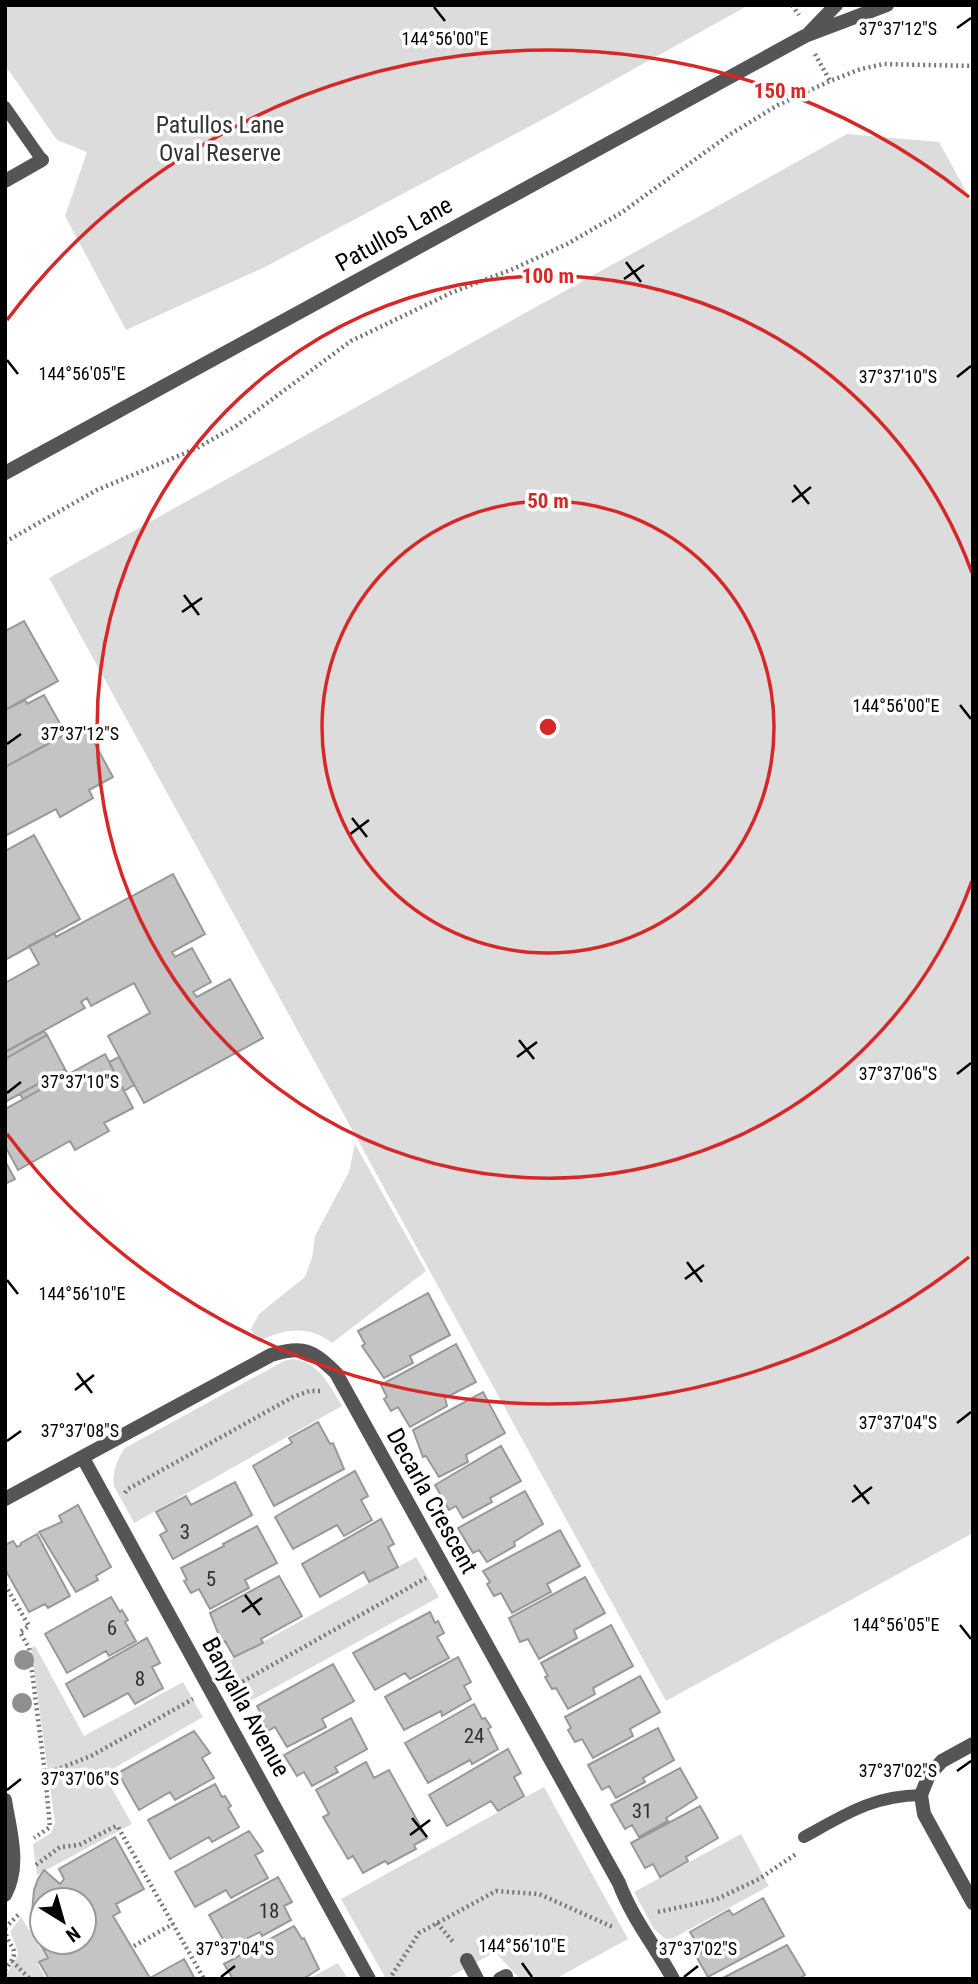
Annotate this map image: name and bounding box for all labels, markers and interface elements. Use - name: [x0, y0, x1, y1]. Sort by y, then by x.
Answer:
- text: 37°37'12"S: [859, 18, 937, 39]
- text: 144°56'00"E: [402, 28, 488, 49]
- text: 150 m: [754, 79, 806, 103]
- park label: Patullos Lane Oval Reserve: [156, 111, 284, 167]
- street label: Patullos Lane: [331, 191, 457, 277]
- text: 100 m: [522, 264, 574, 288]
- text: 144°56'05"E: [39, 363, 125, 384]
- text: 37°37'10"S: [859, 366, 937, 387]
- text: 50 m: [527, 489, 569, 513]
- text: 144°56'00"E: [853, 695, 939, 716]
- centre of rings: [536, 715, 560, 739]
- text: 37°37'12"S: [41, 723, 119, 744]
- text: 37°37'06"S: [859, 1063, 937, 1084]
- text: 37°37'10"S: [41, 1071, 119, 1092]
- text: 144°56'10"E: [39, 1283, 125, 1304]
- text: 37°37'04"S: [859, 1412, 937, 1433]
- text: 37°37'08"S: [41, 1420, 119, 1441]
- street label: Decarla Crescent: [381, 1424, 483, 1578]
- house number: 3: [180, 1520, 190, 1544]
- house number: 5: [206, 1567, 216, 1591]
- text: 144°56'05"E: [853, 1614, 939, 1635]
- house number: 6: [107, 1616, 117, 1640]
- street label: Banyalla Avenue: [196, 1633, 296, 1781]
- house number: 8: [135, 1667, 145, 1691]
- house number: 24: [464, 1724, 484, 1748]
- text: 37°37'02"S: [859, 1760, 937, 1781]
- text: 37°37'06"S: [41, 1768, 119, 1789]
- house number: 31: [632, 1799, 652, 1823]
- north arrow: [28, 1886, 98, 1956]
- house number: 18: [259, 1899, 279, 1923]
- text: N: [61, 1921, 84, 1947]
- text: 144°56'10"E: [479, 1935, 565, 1956]
- text: 37°37'04"S: [196, 1938, 274, 1959]
- text: 37°37'02"S: [659, 1938, 737, 1959]

